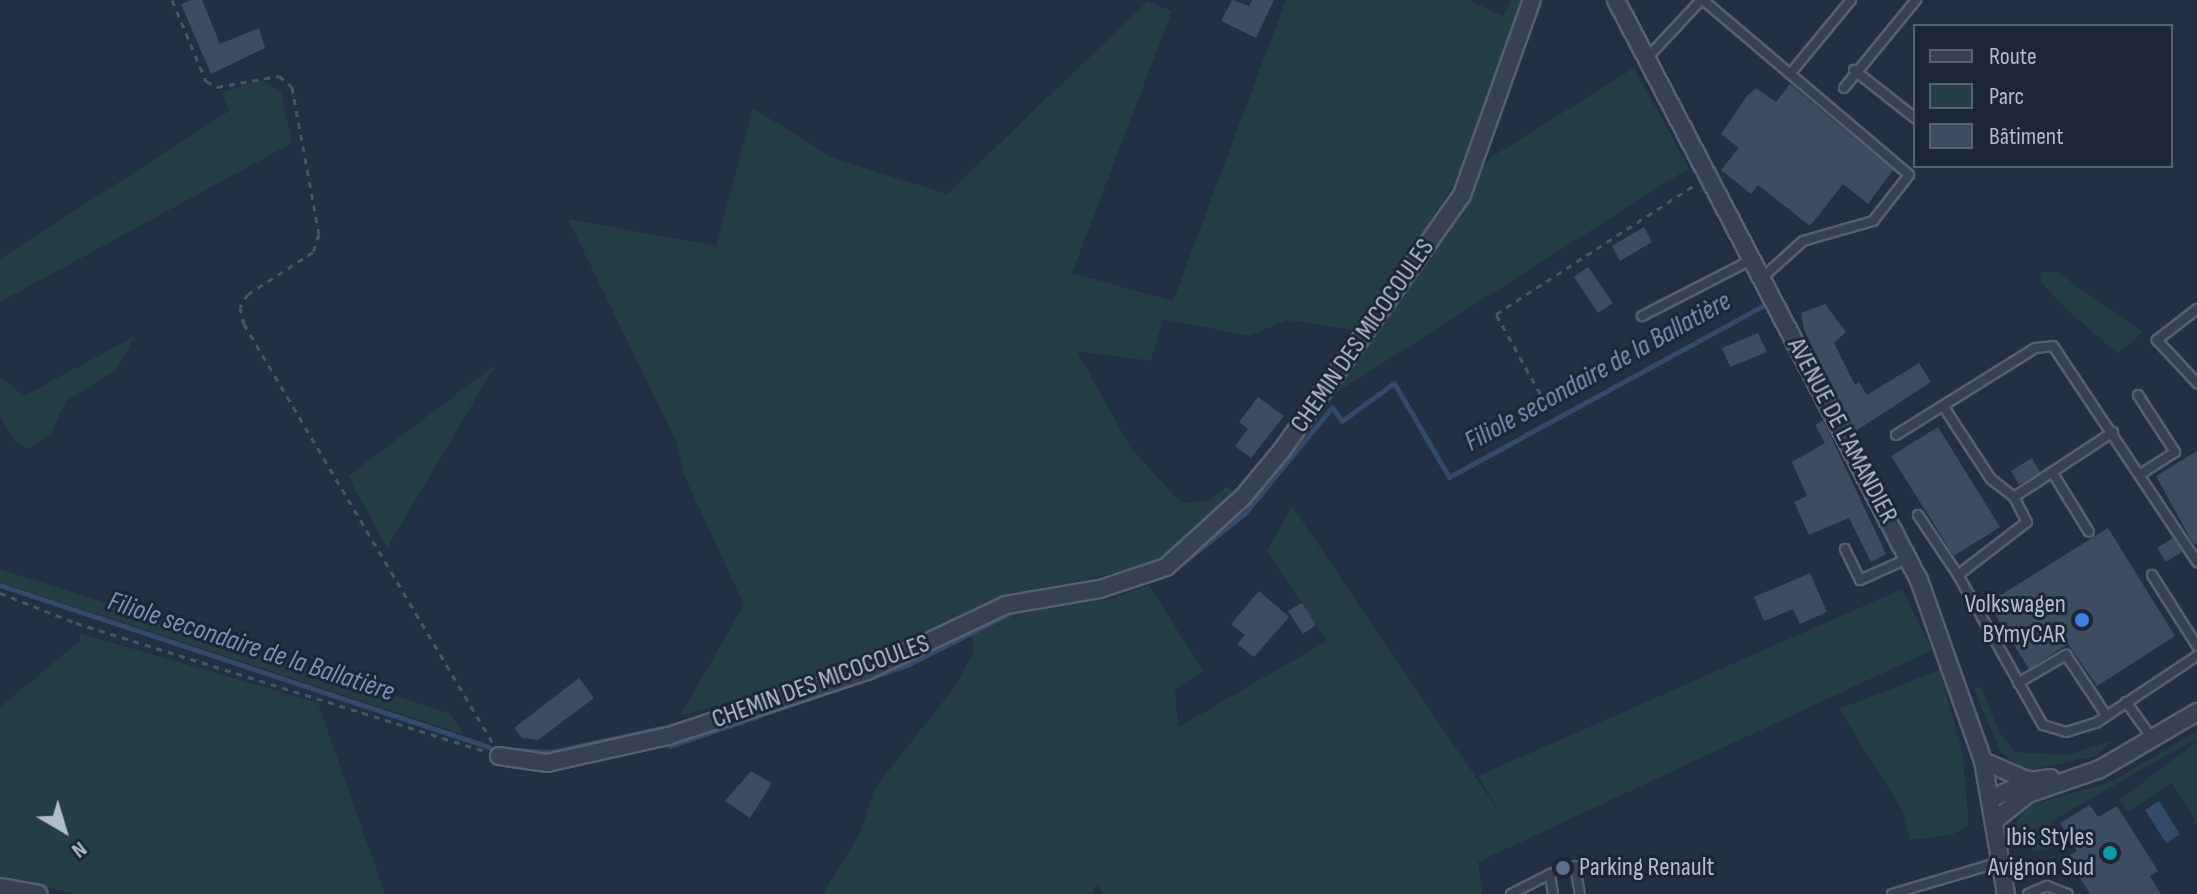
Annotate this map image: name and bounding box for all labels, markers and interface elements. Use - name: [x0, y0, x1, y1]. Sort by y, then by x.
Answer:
- legend: [1913, 24, 2173, 168]
- text: Route: [1989, 42, 2037, 71]
- text: Parc: [1989, 82, 2024, 111]
- text: Bâtiment: [1989, 122, 2064, 151]
- street label: CHEMIN DES MICOCOULES: [1285, 233, 1441, 439]
- water label: Filiole secondaire de la Ballatière: [1459, 285, 1737, 459]
- street label: AVENUE DE L'AMANDIER: [1780, 333, 1904, 529]
- water label: Filiole secondaire de la Ballatière: [103, 585, 399, 709]
- place label: Volkswagen BYmyCAR: [1964, 589, 2066, 650]
- marker: Volkswagen BYmyCAR: [2073, 611, 2091, 629]
- street label: CHEMIN DES MICOCOULES: [708, 628, 934, 736]
- north arrow: [24, 790, 104, 870]
- place label: Ibis Styles Avignon Sud: [1988, 822, 2094, 884]
- text: N: [66, 835, 92, 864]
- marker: Ibis Styles Avignon Sud: [2101, 844, 2119, 862]
- place label: Parking Renault: [1579, 852, 1714, 884]
- marker: Parking Renault: [1554, 859, 1572, 877]

